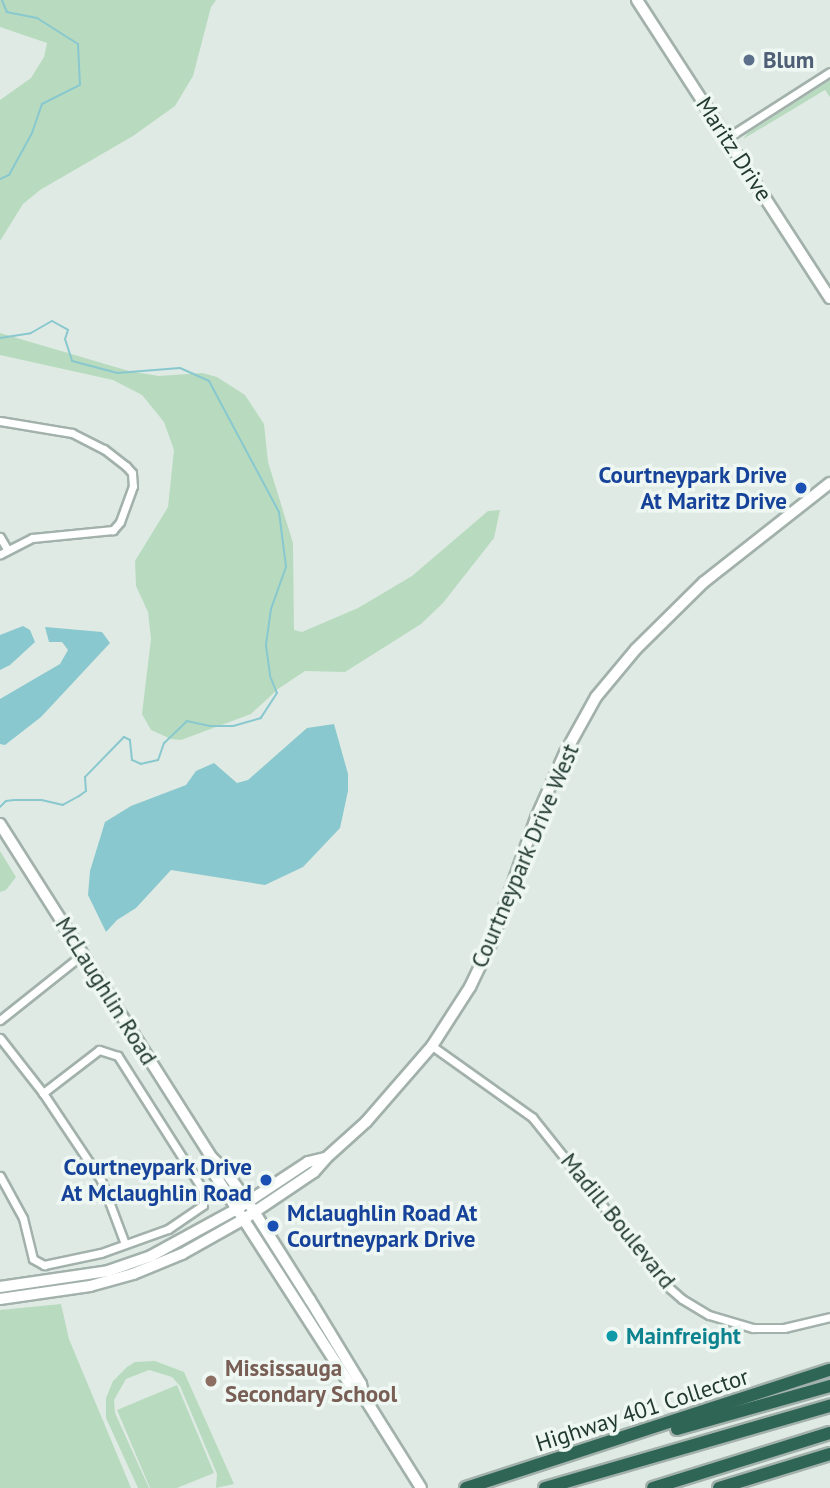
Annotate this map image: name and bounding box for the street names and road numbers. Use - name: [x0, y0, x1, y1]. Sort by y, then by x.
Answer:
- street label: Maritz Drive: [690, 91, 778, 207]
- street label: Courtneypark Drive West: [465, 739, 585, 973]
- street label: McLaughlin Road: [50, 912, 162, 1070]
- street label: Madill Boulevard: [555, 1148, 681, 1294]
- street label: Highway 401 Collector: [532, 1362, 752, 1458]

